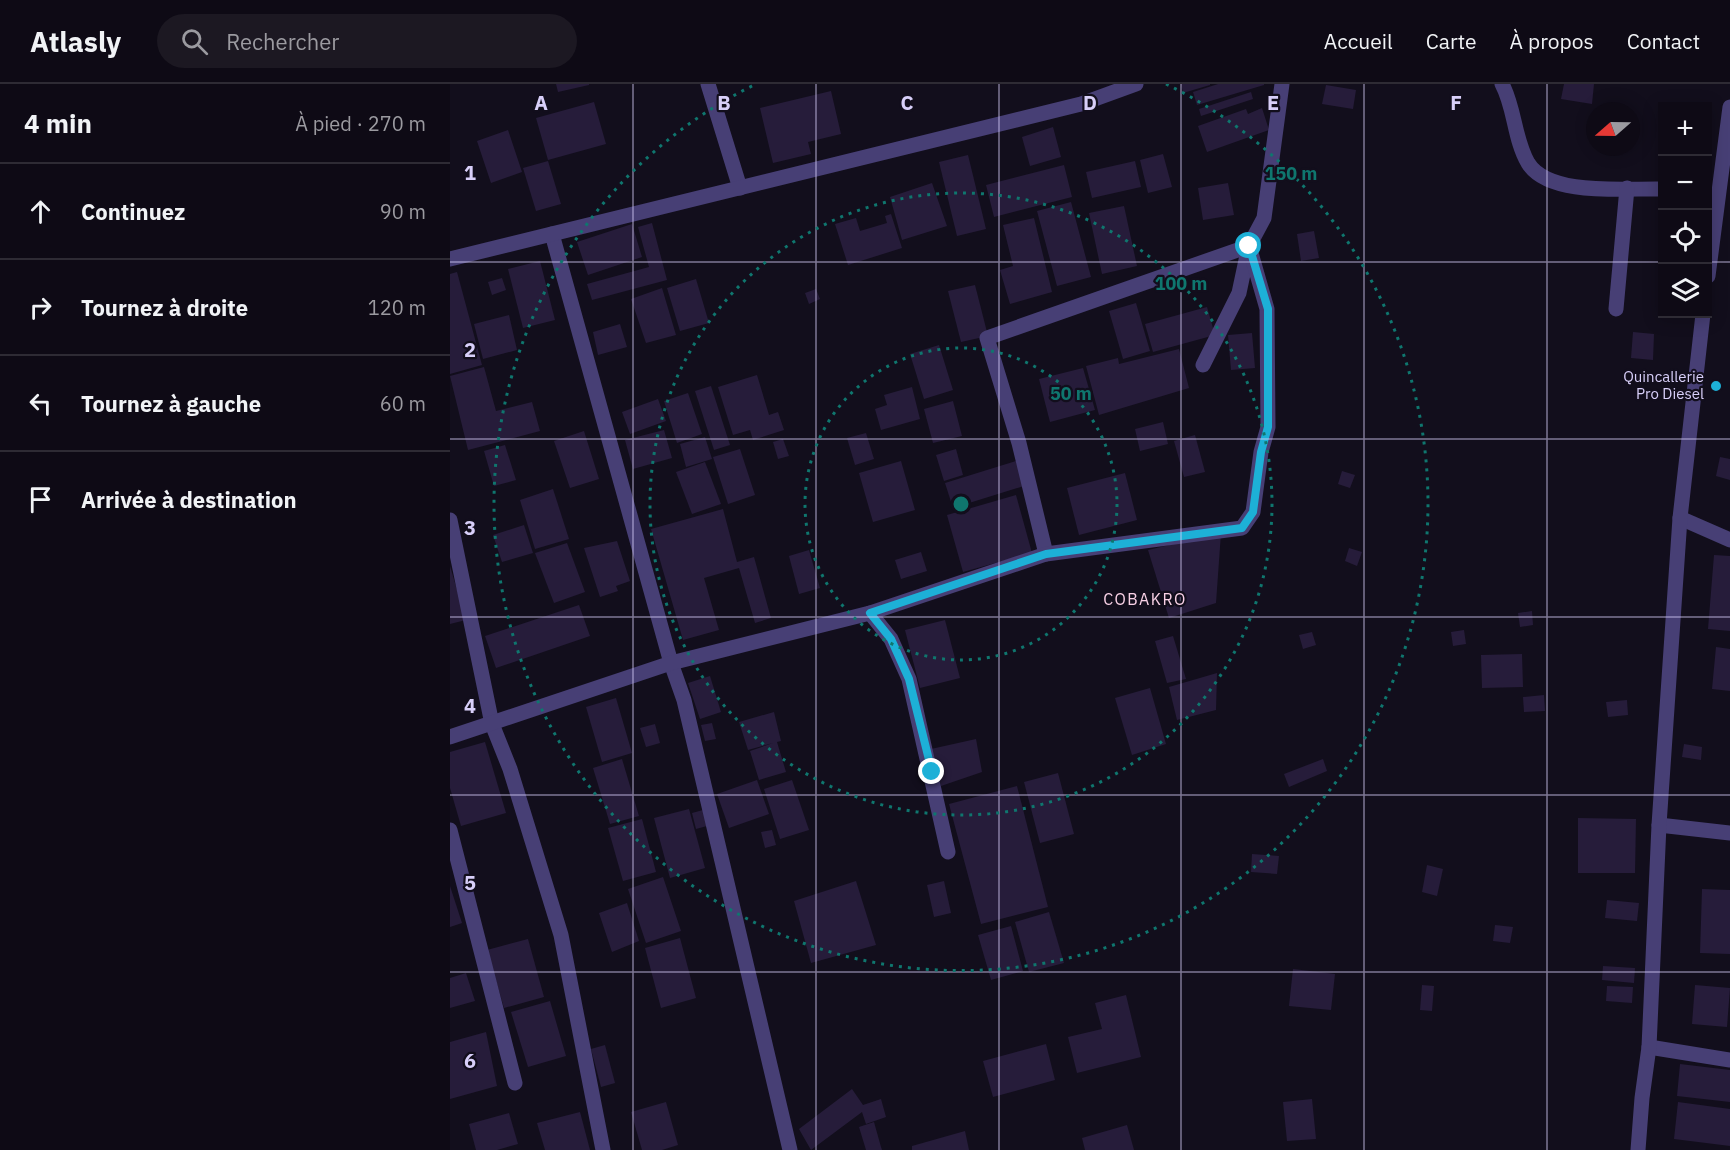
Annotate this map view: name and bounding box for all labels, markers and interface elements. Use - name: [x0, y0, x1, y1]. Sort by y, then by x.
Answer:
- search box: [157, 14, 577, 68]
- text: Atlasly: [30, 23, 121, 60]
- icon: search: [178, 25, 211, 58]
- text: Rechercher: [226, 27, 339, 56]
- text: Accueil: [1324, 27, 1393, 55]
- text: Carte: [1426, 27, 1477, 55]
- text: À propos: [1510, 27, 1594, 55]
- text: Contact: [1627, 27, 1700, 55]
- text: A: [534, 89, 548, 116]
- text: B: [717, 89, 731, 116]
- text: C: [900, 89, 914, 116]
- text: D: [1083, 89, 1097, 116]
- text: E: [1267, 89, 1279, 116]
- text: F: [1450, 89, 1462, 116]
- north arrow: [1586, 102, 1640, 156]
- map controls: [1658, 102, 1712, 318]
- button: +: [1658, 102, 1712, 156]
- text: 4 min: [24, 106, 92, 140]
- text: À pied · 270 m: [295, 110, 426, 137]
- button: −: [1658, 156, 1712, 210]
- text: 1: [464, 159, 476, 186]
- text: 150 m: [1265, 162, 1317, 185]
- icon: ahead: [24, 195, 57, 228]
- text: Continuez: [81, 197, 185, 226]
- text: 90 m: [380, 198, 426, 225]
- button: locate: [1658, 210, 1712, 264]
- route start: [1235, 232, 1261, 258]
- button: layers: [1658, 264, 1712, 318]
- text: 100 m: [1155, 272, 1207, 295]
- icon: right: [24, 291, 57, 324]
- text: Tournez à droite: [81, 293, 248, 322]
- text: 120 m: [368, 294, 426, 321]
- text: 2: [464, 336, 476, 363]
- place label: Quincallerie Pro Diesel: [1623, 367, 1704, 403]
- marker: Quincallerie Pro Diesel: [1709, 379, 1723, 393]
- text: 50 m: [1050, 382, 1092, 405]
- icon: left: [24, 387, 57, 420]
- text: Tournez à gauche: [81, 389, 261, 418]
- text: 60 m: [380, 390, 426, 417]
- icon: arrive: [24, 483, 57, 516]
- text: Arrivée à destination: [81, 485, 297, 514]
- centre of rings: [951, 494, 971, 514]
- text: 3: [464, 514, 476, 541]
- district label: COBAKRO: [1103, 589, 1187, 609]
- text: 4: [464, 692, 476, 719]
- route end: [918, 758, 944, 784]
- text: 5: [464, 869, 476, 896]
- text: 6: [464, 1047, 476, 1074]

